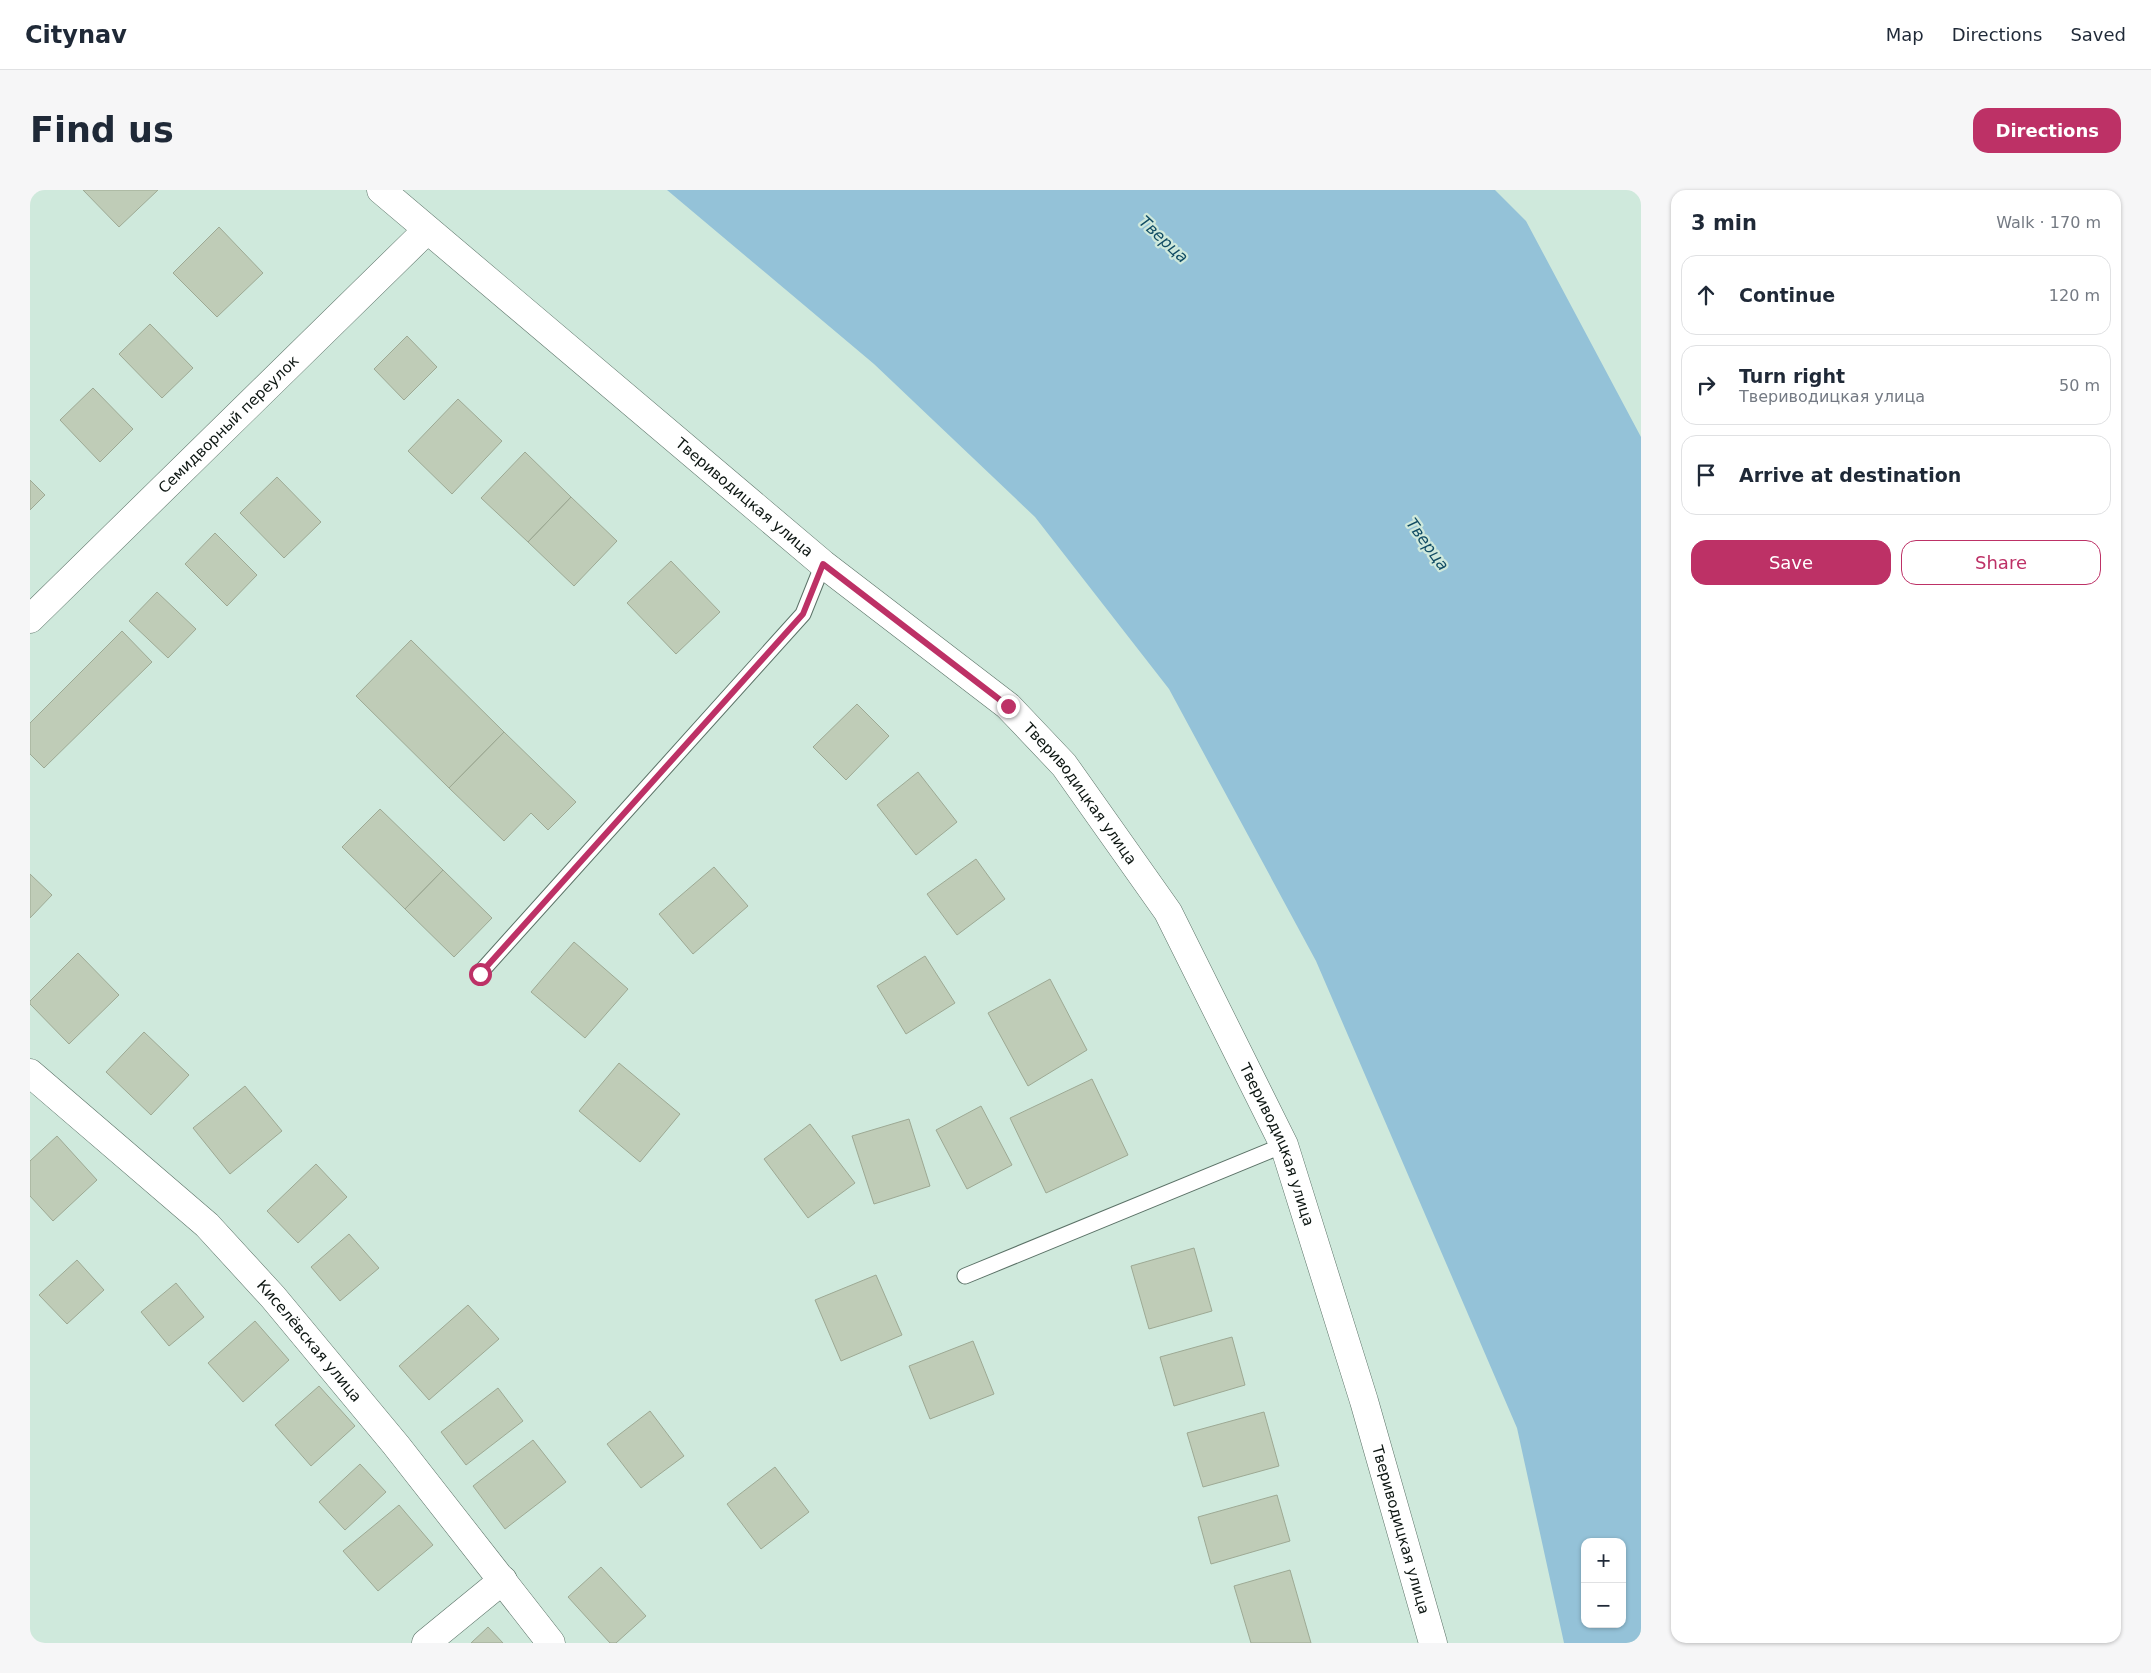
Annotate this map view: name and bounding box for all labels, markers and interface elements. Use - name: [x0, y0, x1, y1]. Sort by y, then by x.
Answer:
- text: Citynav: [25, 21, 127, 49]
- text: Map: [1886, 24, 1924, 45]
- text: Directions: [1952, 24, 2042, 45]
- text: Saved: [2070, 24, 2126, 45]
- button: Directions: [1973, 108, 2121, 153]
- text: Find us: [30, 110, 174, 150]
- text: 3 min: [1691, 211, 1757, 235]
- water label: Тверца: [1135, 212, 1192, 267]
- text: Walk · 170 m: [1996, 213, 2101, 232]
- icon: ahead: [1692, 281, 1720, 309]
- text: Continue: [1739, 284, 1835, 306]
- text: 120 m: [2049, 286, 2100, 305]
- street label: Семидворный переулок: [155, 352, 303, 497]
- text: Turn right: [1739, 365, 1845, 387]
- icon: right: [1692, 371, 1720, 399]
- text: 50 m: [2059, 376, 2100, 395]
- text: Твериводицкая улица: [1739, 387, 1925, 406]
- street label: Твериводицкая улица: [671, 434, 817, 561]
- icon: arrive: [1692, 461, 1720, 489]
- text: Arrive at destination: [1739, 464, 1961, 486]
- water label: Тверца: [1402, 514, 1453, 574]
- button: Save: [1691, 540, 1891, 585]
- button: Share: [1901, 540, 2101, 585]
- route end: [997, 695, 1020, 718]
- street label: Твериводицкая улица: [1019, 718, 1141, 868]
- route start: [469, 963, 492, 986]
- street label: Твериводицкая улица: [1235, 1059, 1318, 1228]
- street label: Киселёвская улица: [253, 1276, 365, 1406]
- street label: Твериводицкая улица: [1368, 1442, 1433, 1616]
- map controls: [1581, 1538, 1626, 1628]
- button: +: [1581, 1538, 1626, 1583]
- button: −: [1581, 1583, 1626, 1628]

